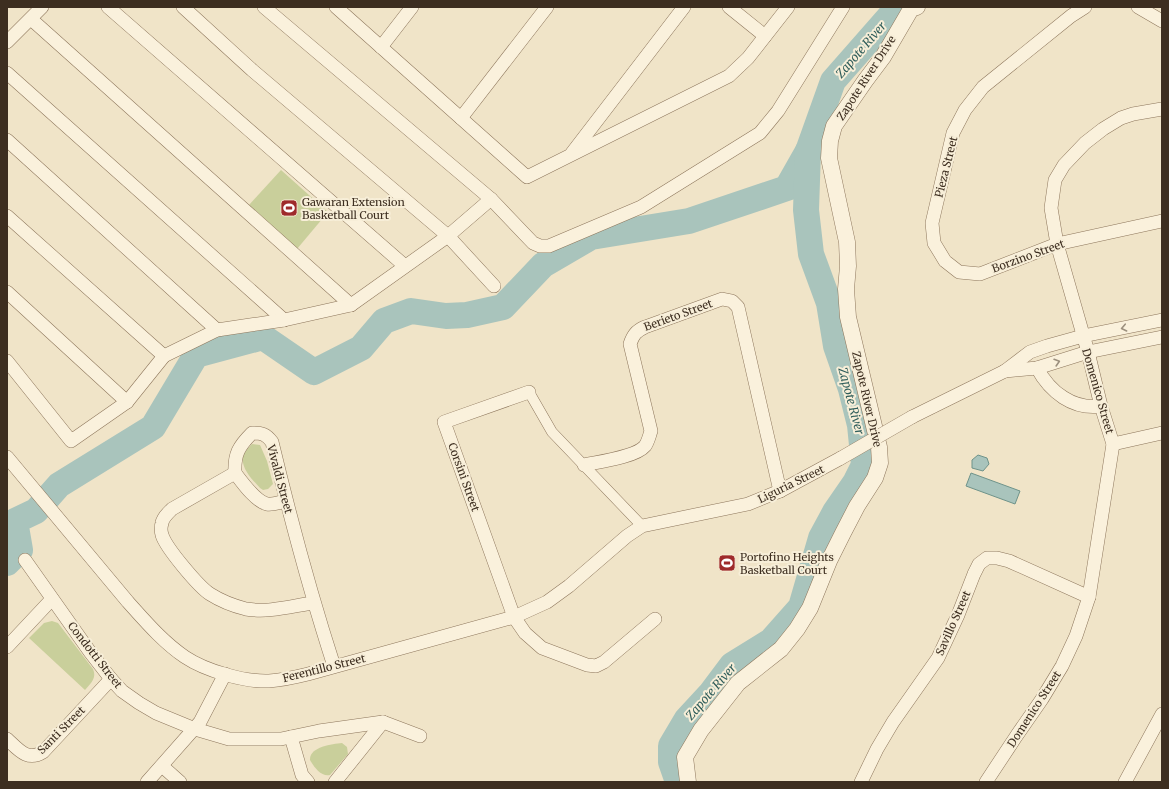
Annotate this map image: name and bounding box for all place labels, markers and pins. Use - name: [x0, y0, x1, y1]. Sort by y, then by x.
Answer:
- place label: Gawaran Extension Basketball Court: [302, 195, 406, 222]
- sports icon: Gawaran Extension Basketball Court: [279, 198, 299, 218]
- place label: Portofino Heights Basketball Court: [740, 550, 834, 577]
- sports icon: Portofino Heights Basketball Court: [717, 553, 737, 573]

